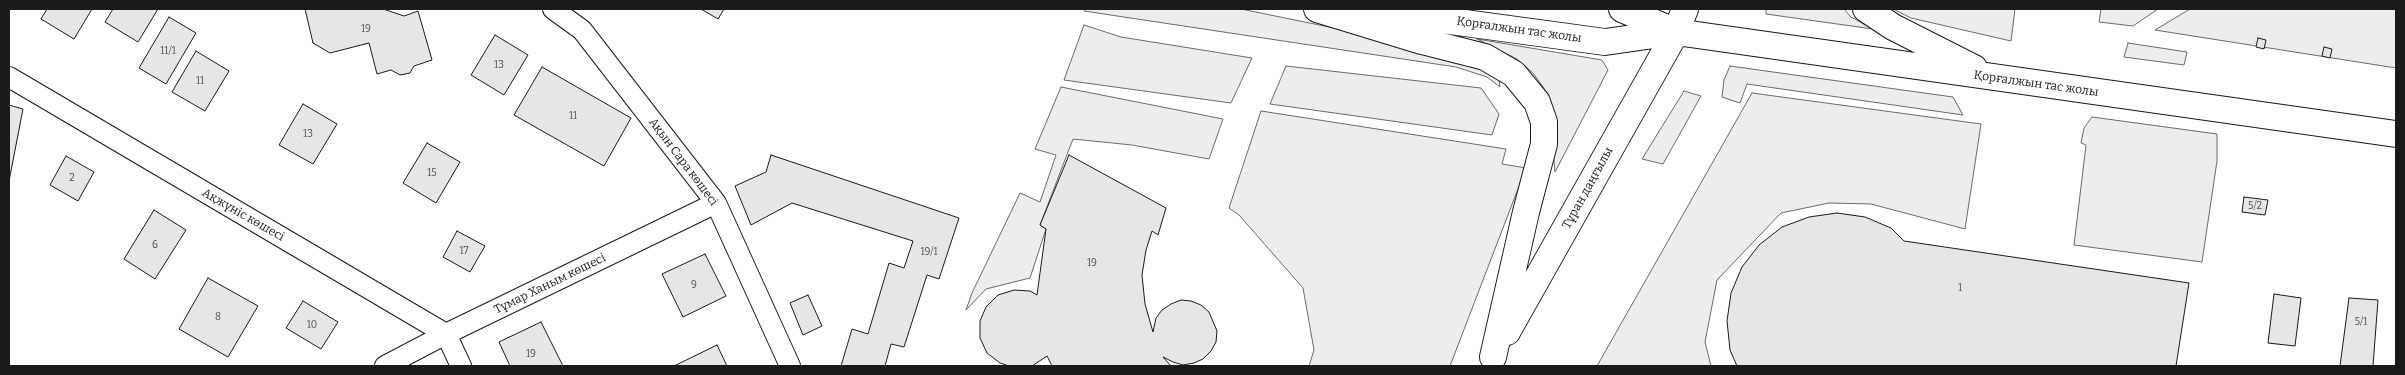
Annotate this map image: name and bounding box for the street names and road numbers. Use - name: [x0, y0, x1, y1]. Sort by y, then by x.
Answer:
- street label: Қорғалжын тас жолы: [1456, 14, 1582, 46]
- street label: Қорғалжын тас жолы: [1973, 68, 2099, 100]
- street label: Ақын Сара көшесі: [645, 115, 721, 209]
- street label: Тұран даңғылы: [1560, 145, 1616, 231]
- street label: Ақжүніс көшесі: [199, 186, 287, 244]
- street label: Тұмар Ханым көшесі: [492, 251, 608, 317]

